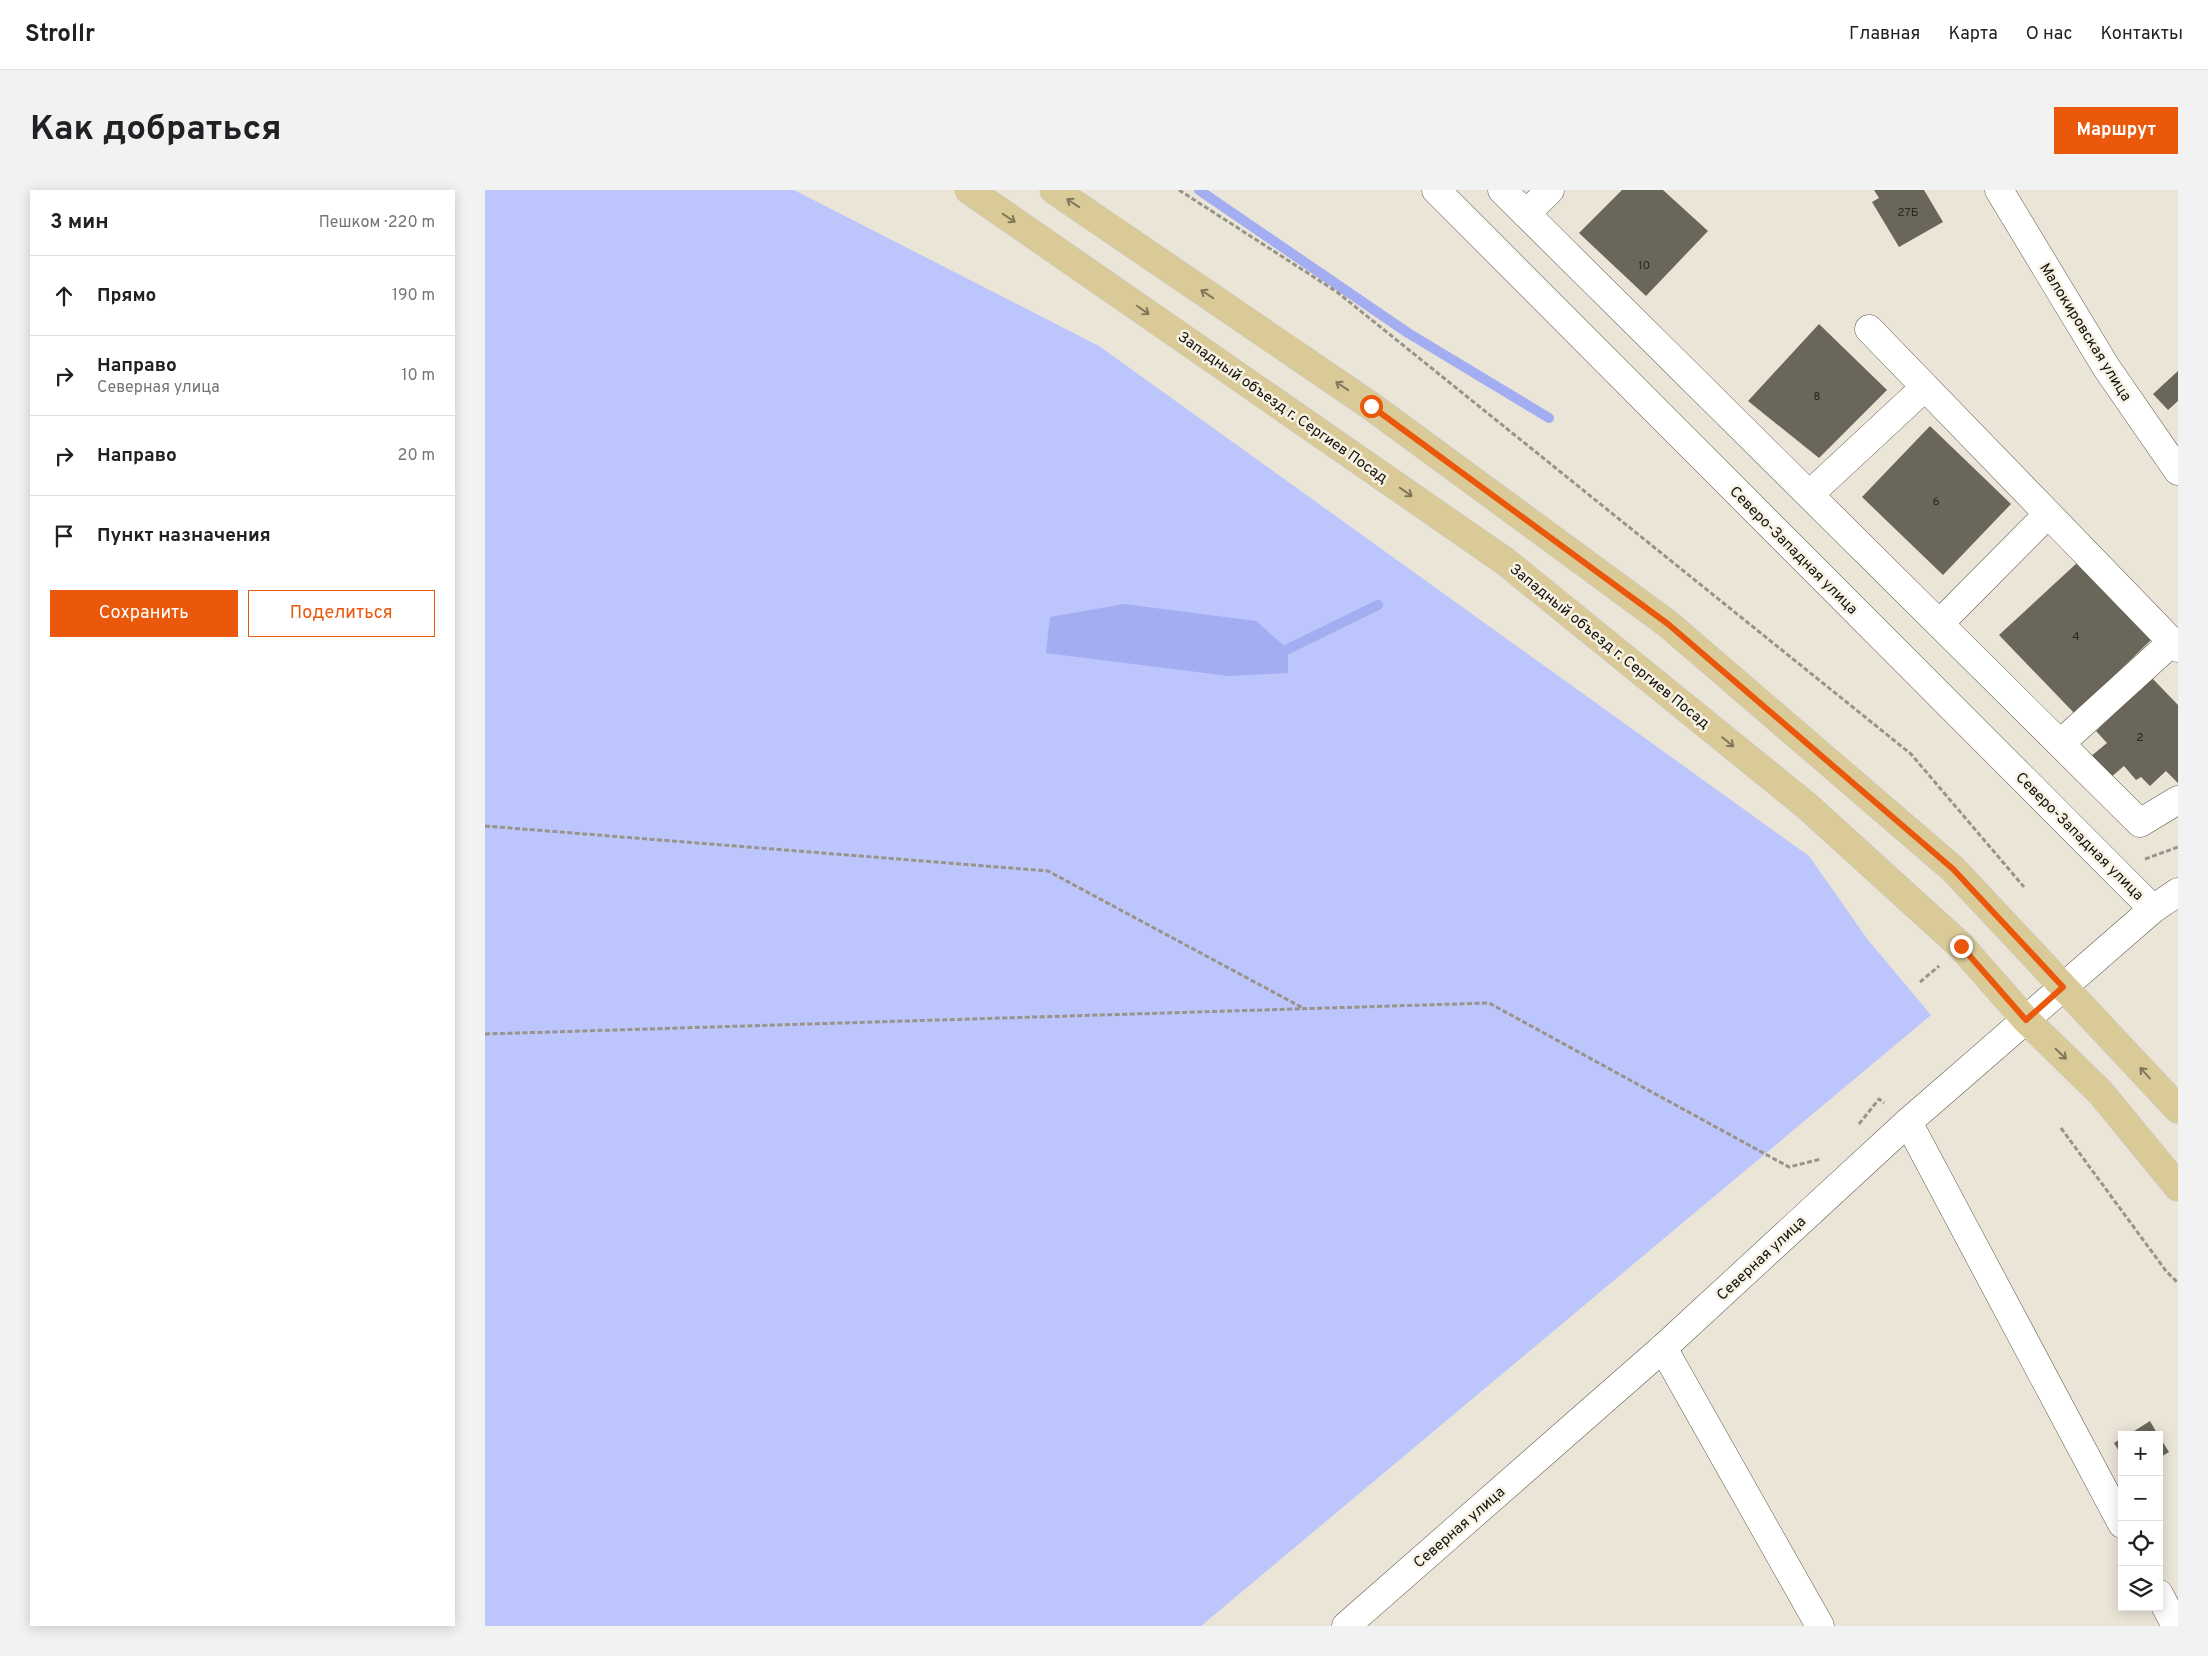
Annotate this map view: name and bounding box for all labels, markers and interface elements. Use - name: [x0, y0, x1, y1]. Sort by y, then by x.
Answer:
- text: Strollr: [25, 20, 95, 50]
- text: Главная: [1849, 23, 1920, 46]
- text: Карта: [1948, 23, 1998, 46]
- text: О нас: [2026, 23, 2072, 46]
- text: Контакты: [2100, 23, 2183, 46]
- button: Маршрут: [2054, 107, 2178, 154]
- text: Как добраться: [30, 108, 282, 152]
- one-way arrow: [1066, 198, 1080, 208]
- house number: 27Б: [1897, 205, 1919, 221]
- text: 3 мин: [50, 209, 109, 236]
- text: Пешком · 220 m: [319, 213, 435, 233]
- one-way arrow: [1002, 213, 1016, 223]
- house number: 10: [1638, 258, 1650, 274]
- street label: Малокировская улица: [2034, 260, 2135, 405]
- icon: ahead: [50, 282, 78, 310]
- text: Прямо: [97, 284, 156, 308]
- text: 190 m: [392, 286, 435, 306]
- one-way arrow: [1201, 289, 1215, 299]
- one-way arrow: [1136, 305, 1150, 315]
- street label: Западный объезд г. Сергиев Посад: [1174, 328, 1391, 488]
- text: Направо: [97, 354, 177, 378]
- icon: right: [50, 362, 78, 390]
- text: 10 m: [401, 366, 435, 386]
- text: Северная улица: [97, 378, 220, 398]
- one-way arrow: [1335, 381, 1349, 391]
- house number: 8: [1813, 389, 1821, 405]
- route start: [1360, 395, 1383, 418]
- icon: right: [50, 442, 78, 470]
- text: Направо: [97, 444, 177, 468]
- text: 20 m: [398, 446, 435, 466]
- street label: Северо-Западная улица: [1725, 483, 1861, 619]
- one-way arrow: [1399, 487, 1413, 497]
- house number: 6: [1932, 494, 1940, 510]
- icon: arrive: [50, 522, 78, 550]
- text: Пункт назначения: [97, 524, 271, 548]
- street label: Западный объезд г. Сергиев Посад: [1505, 561, 1713, 734]
- button: Сохранить: [50, 590, 238, 637]
- button: Поделиться: [248, 590, 435, 637]
- house number: 4: [2072, 629, 2080, 645]
- house number: 2: [2136, 730, 2144, 746]
- one-way arrow: [1721, 736, 1734, 747]
- street label: Северо-Западная улица: [2011, 769, 2147, 905]
- route end: [1950, 935, 1973, 958]
- one-way arrow: [2054, 1048, 2067, 1060]
- one-way arrow: [2139, 1067, 2151, 1080]
- street label: Северная улица: [1713, 1213, 1811, 1305]
- map controls: [2118, 1431, 2163, 1611]
- button: +: [2118, 1431, 2163, 1476]
- button: −: [2118, 1476, 2163, 1521]
- street label: Северная улица: [1410, 1483, 1510, 1573]
- button: locate: [2118, 1521, 2163, 1566]
- button: layers: [2118, 1566, 2163, 1611]

